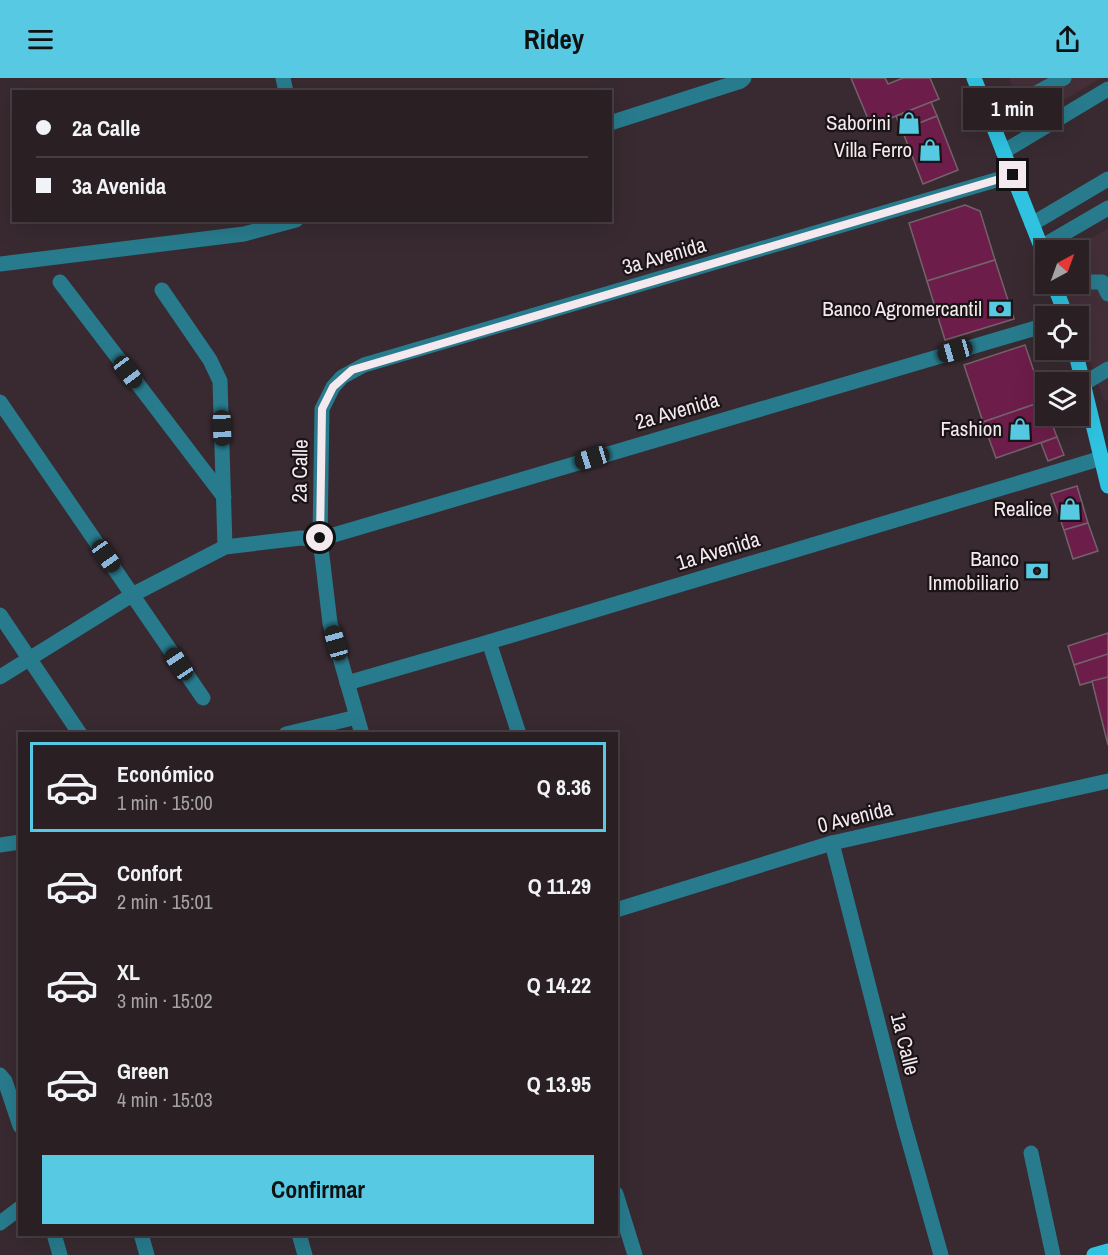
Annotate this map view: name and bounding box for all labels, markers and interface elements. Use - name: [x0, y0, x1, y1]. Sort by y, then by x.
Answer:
- text: Ridey: [524, 21, 584, 57]
- icon: menu: [24, 23, 57, 56]
- icon: share: [1051, 23, 1084, 56]
- callout: 1 min: [964, 88, 1062, 130]
- text: 1 min: [991, 95, 1034, 122]
- place label: Saborini: [826, 108, 891, 137]
- shop icon: Saborini: [896, 110, 922, 136]
- text: 2a Calle: [72, 113, 140, 143]
- place label: Villa Ferro: [834, 135, 912, 164]
- shop icon: Villa Ferro: [917, 137, 943, 163]
- route end: [999, 161, 1026, 188]
- text: 3a Avenida: [72, 171, 166, 201]
- street label: 3a Avenida: [619, 230, 710, 281]
- north arrow: [1035, 240, 1089, 294]
- map controls: [1035, 240, 1089, 426]
- place label: Banco Agromercantil: [822, 294, 982, 323]
- bank icon: Banco Agromercantil: [987, 296, 1013, 322]
- button: locate: [1035, 306, 1089, 360]
- car: [935, 337, 975, 365]
- car: [110, 352, 146, 392]
- button: layers: [1035, 372, 1089, 426]
- street label: 2a Avenida: [632, 385, 723, 436]
- car: [212, 410, 232, 446]
- place label: Fashion: [941, 414, 1002, 443]
- shop icon: Fashion: [1007, 416, 1033, 442]
- street label: 2a Calle: [284, 439, 315, 503]
- car: [572, 444, 612, 472]
- place label: Realice: [994, 494, 1052, 523]
- shop icon: Realice: [1057, 496, 1083, 522]
- route start: [306, 524, 333, 551]
- street label: 1a Avenida: [673, 524, 764, 577]
- car: [88, 536, 124, 576]
- place label: Banco Inmobiliario: [928, 544, 1019, 597]
- bank icon: Banco Inmobiliario: [1024, 558, 1050, 584]
- car: [322, 623, 350, 663]
- car: [161, 644, 197, 684]
- text: Económico: [117, 759, 214, 789]
- icon: car: [45, 760, 99, 814]
- text: Q 8.36: [537, 772, 591, 802]
- text: 1 min · 15:00: [117, 789, 213, 816]
- street label: 0 Avenida: [814, 793, 896, 840]
- text: Confort: [117, 858, 182, 888]
- icon: car: [45, 859, 99, 913]
- text: Q 11.29: [528, 871, 591, 901]
- text: 2 min · 15:01: [117, 888, 213, 915]
- text: XL: [117, 957, 140, 987]
- icon: car: [45, 958, 99, 1012]
- text: Q 14.22: [527, 970, 591, 1000]
- text: 3 min · 15:02: [117, 987, 213, 1014]
- street label: 1a Calle: [884, 1010, 927, 1078]
- text: Green: [117, 1056, 169, 1086]
- icon: car: [45, 1057, 99, 1111]
- text: Q 13.95: [527, 1069, 591, 1099]
- text: 4 min · 15:03: [117, 1086, 213, 1113]
- button: Confirmar: [42, 1155, 594, 1224]

